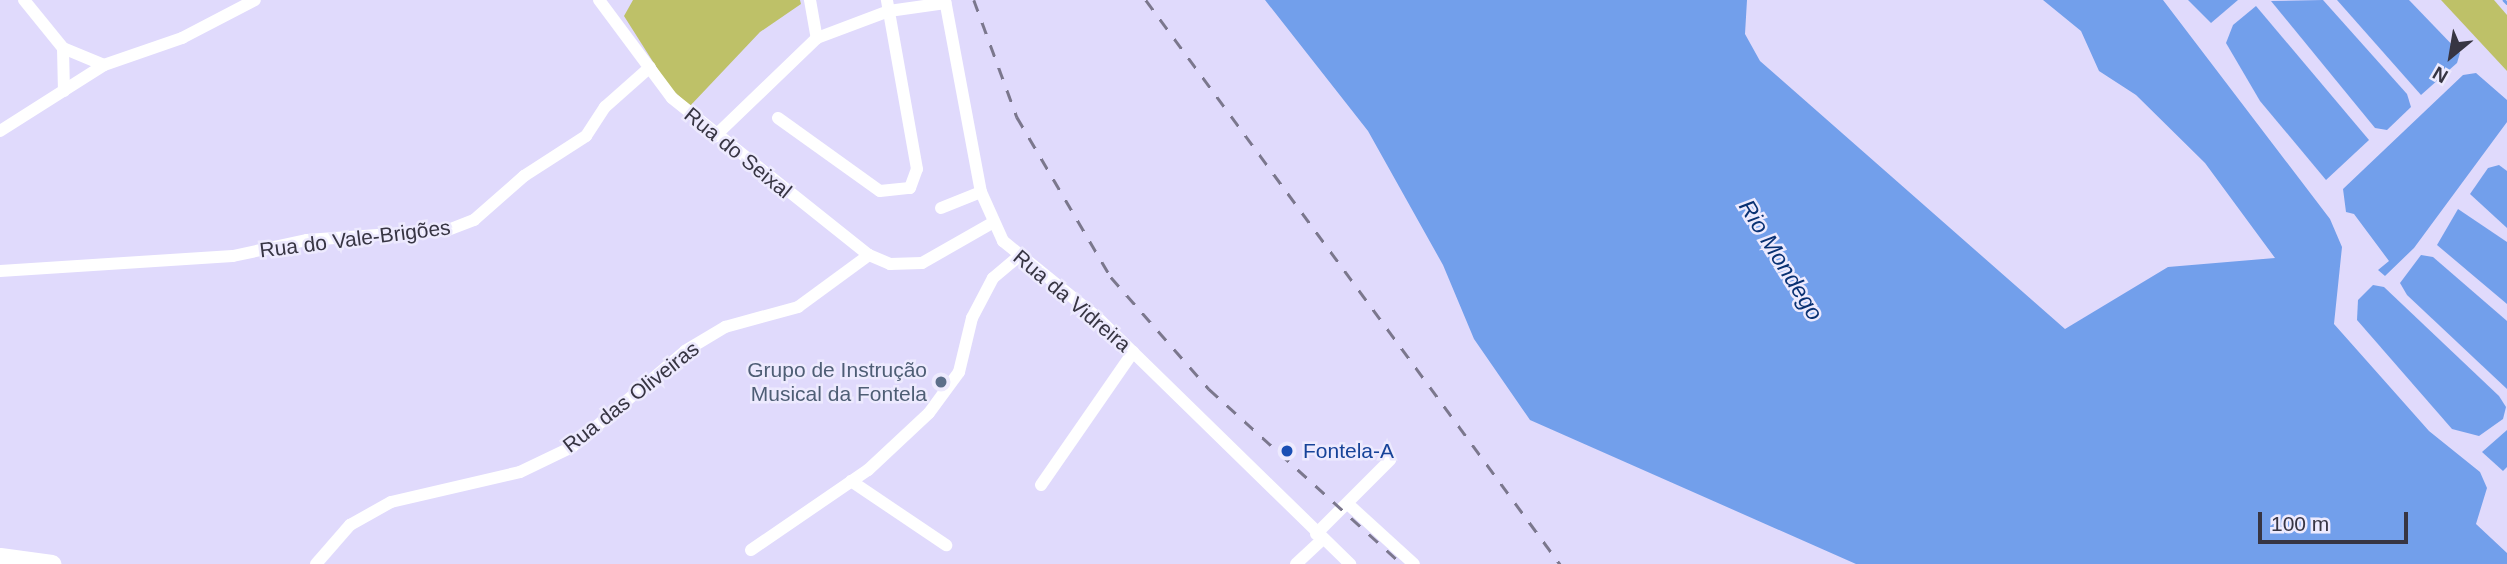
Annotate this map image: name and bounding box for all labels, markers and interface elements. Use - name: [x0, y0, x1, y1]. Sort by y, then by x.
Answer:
- north arrow: [2416, 21, 2486, 91]
- text: N: [2429, 62, 2451, 87]
- street label: Rua do Seixal: [679, 102, 797, 204]
- water label: Rio Mondego: [1733, 195, 1829, 325]
- street label: Rua do Vale-Brigões: [258, 215, 452, 263]
- street label: Rua da Vidreira: [1008, 245, 1136, 357]
- street label: Rua das Oliveiras: [558, 336, 704, 458]
- place label: Grupo de Instrução Musical da Fontela: [747, 357, 927, 407]
- marker: Grupo de Instrução Musical da Fontela: [933, 374, 949, 390]
- place label: Fontela-A: [1303, 438, 1394, 464]
- marker: Fontela-A: [1277, 441, 1297, 461]
- scale bar: [2262, 498, 2412, 542]
- text: 100 m: [2271, 512, 2329, 535]

